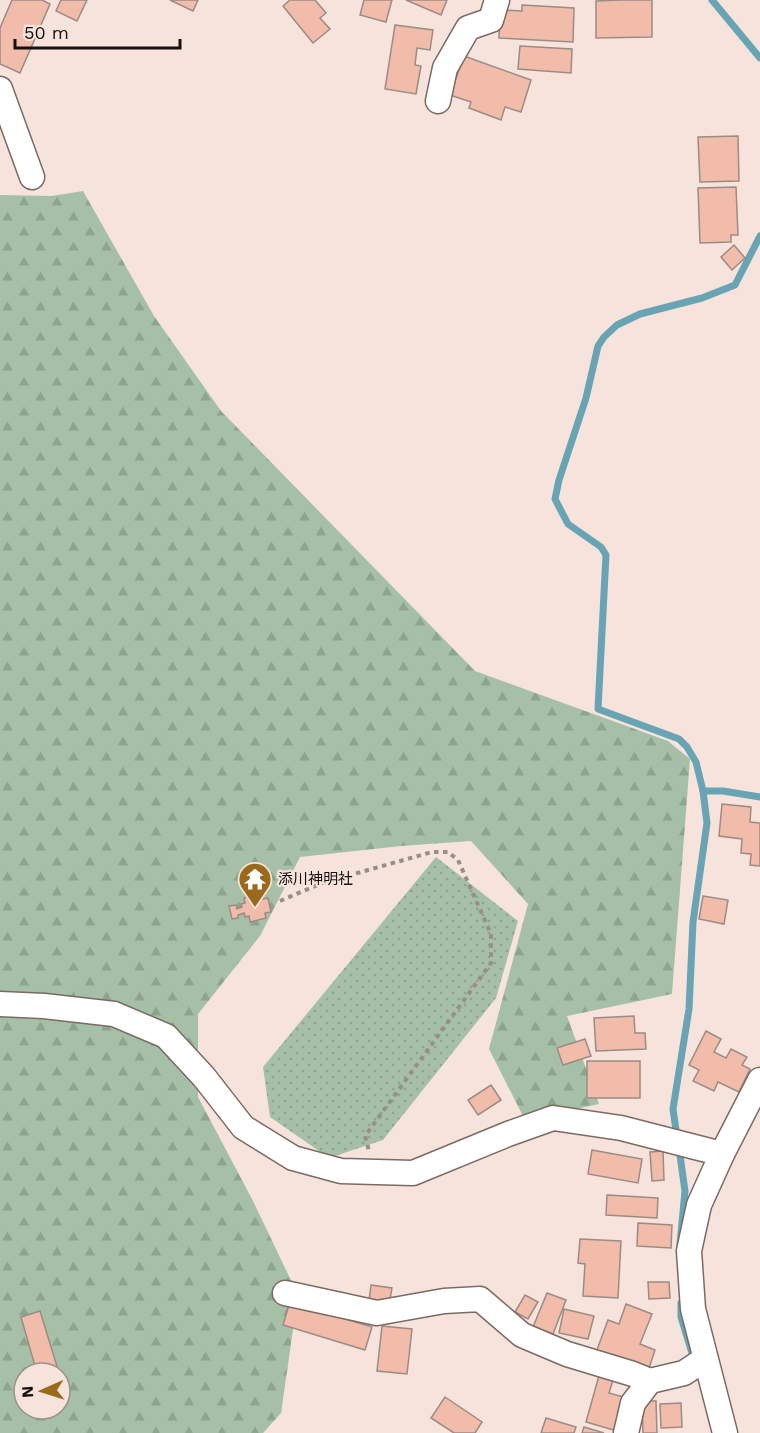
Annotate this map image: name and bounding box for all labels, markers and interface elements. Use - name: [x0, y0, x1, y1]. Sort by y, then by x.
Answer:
- scale bar: [15, 12, 180, 50]
- text: 50 m: [24, 22, 69, 43]
- temple icon: 添川神明社: [237, 861, 273, 908]
- place label: 添川神明社: [278, 870, 353, 888]
- north arrow: [12, 1361, 72, 1421]
- text: N: [18, 1385, 37, 1398]

